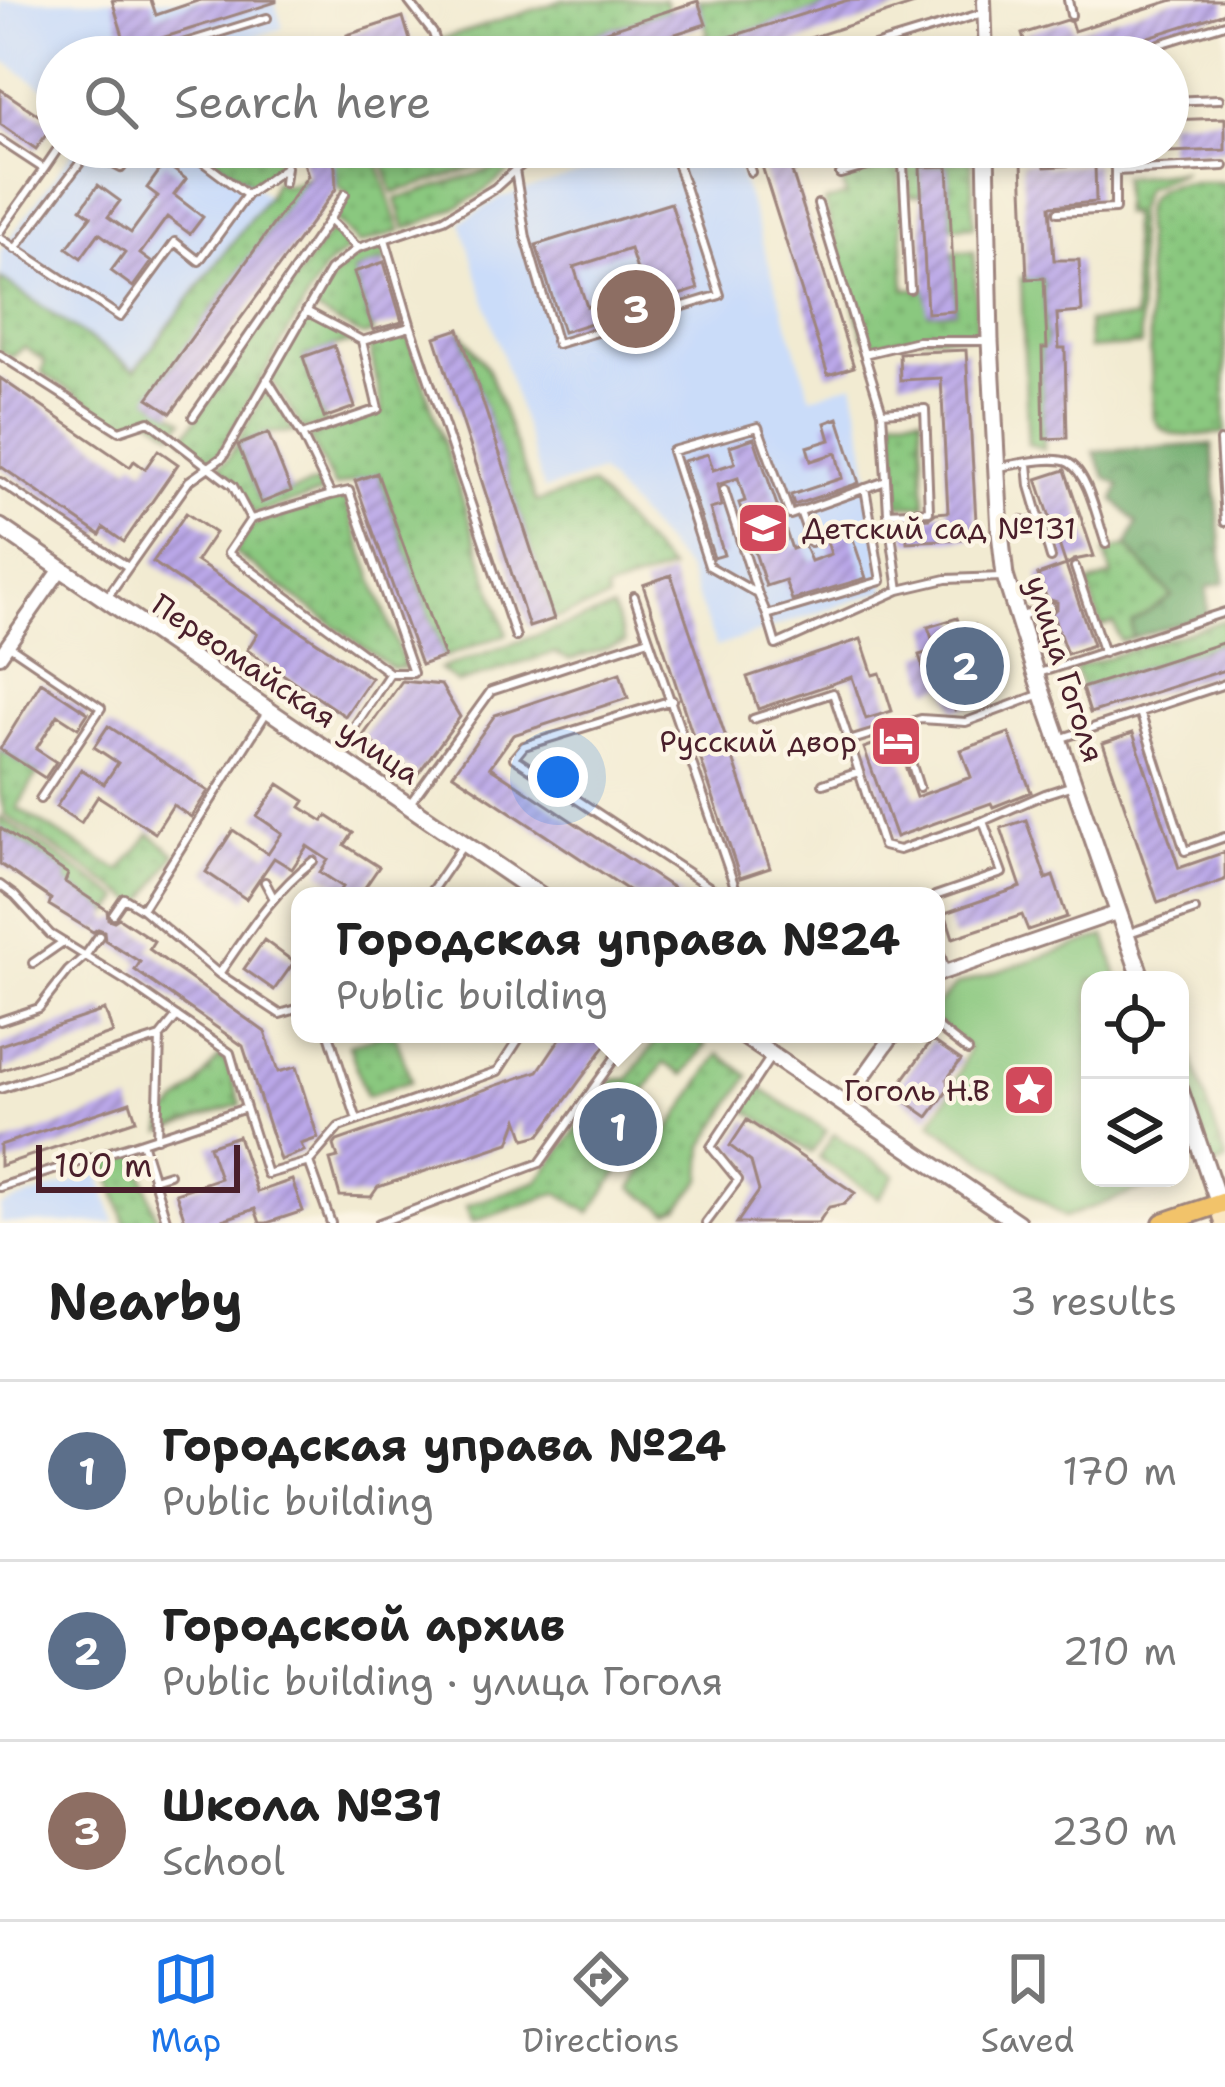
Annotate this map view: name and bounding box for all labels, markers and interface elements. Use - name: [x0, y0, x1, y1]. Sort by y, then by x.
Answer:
- search box: [36, 36, 1189, 168]
- icon: search: [78, 69, 144, 135]
- text: Search here: [174, 72, 431, 132]
- pin: 3: [597, 264, 675, 354]
- school or university icon: Детский сад №131: [735, 500, 791, 556]
- place label: Детский сад №131: [802, 508, 1076, 549]
- street label: улица Гоголя: [1016, 571, 1114, 767]
- street label: Первомайская улица: [144, 584, 428, 794]
- pin: 2: [926, 621, 1004, 711]
- hotel icon: Русский двор: [868, 713, 924, 769]
- place label: Русский двор: [659, 721, 857, 762]
- your location: [528, 747, 588, 807]
- popup: [291, 887, 945, 1043]
- text: Городская управа №24: [336, 909, 900, 969]
- text: Public building: [336, 969, 608, 1021]
- map controls: [1081, 971, 1189, 1187]
- button: locate: [1081, 971, 1189, 1079]
- place icon: Гоголь Н.В: [1001, 1062, 1057, 1118]
- place label: Гоголь Н.В: [844, 1070, 990, 1111]
- button: layers: [1081, 1079, 1189, 1187]
- pin: 1: [579, 1082, 657, 1172]
- scale bar: [36, 1139, 240, 1192]
- text: 100 m: [54, 1143, 153, 1188]
- text: Nearby: [48, 1267, 243, 1335]
- text: 3 results: [1010, 1275, 1177, 1327]
- text: Городская управа №24: [162, 1415, 726, 1475]
- text: 1: [78, 1445, 96, 1497]
- text: 170 m: [1062, 1445, 1177, 1497]
- text: Public building: [162, 1475, 434, 1527]
- text: Городской архив: [162, 1595, 565, 1655]
- text: 2: [73, 1625, 101, 1677]
- text: 210 m: [1062, 1625, 1177, 1677]
- text: Public building · улица Гоголя: [162, 1655, 723, 1707]
- text: Школа №31: [162, 1775, 442, 1835]
- text: 3: [73, 1805, 101, 1857]
- text: 230 m: [1051, 1805, 1177, 1857]
- text: School: [162, 1835, 285, 1887]
- tab: Map: [151, 1946, 221, 2063]
- tab: Directions: [522, 1946, 680, 2063]
- tab: Saved: [981, 1946, 1074, 2063]

